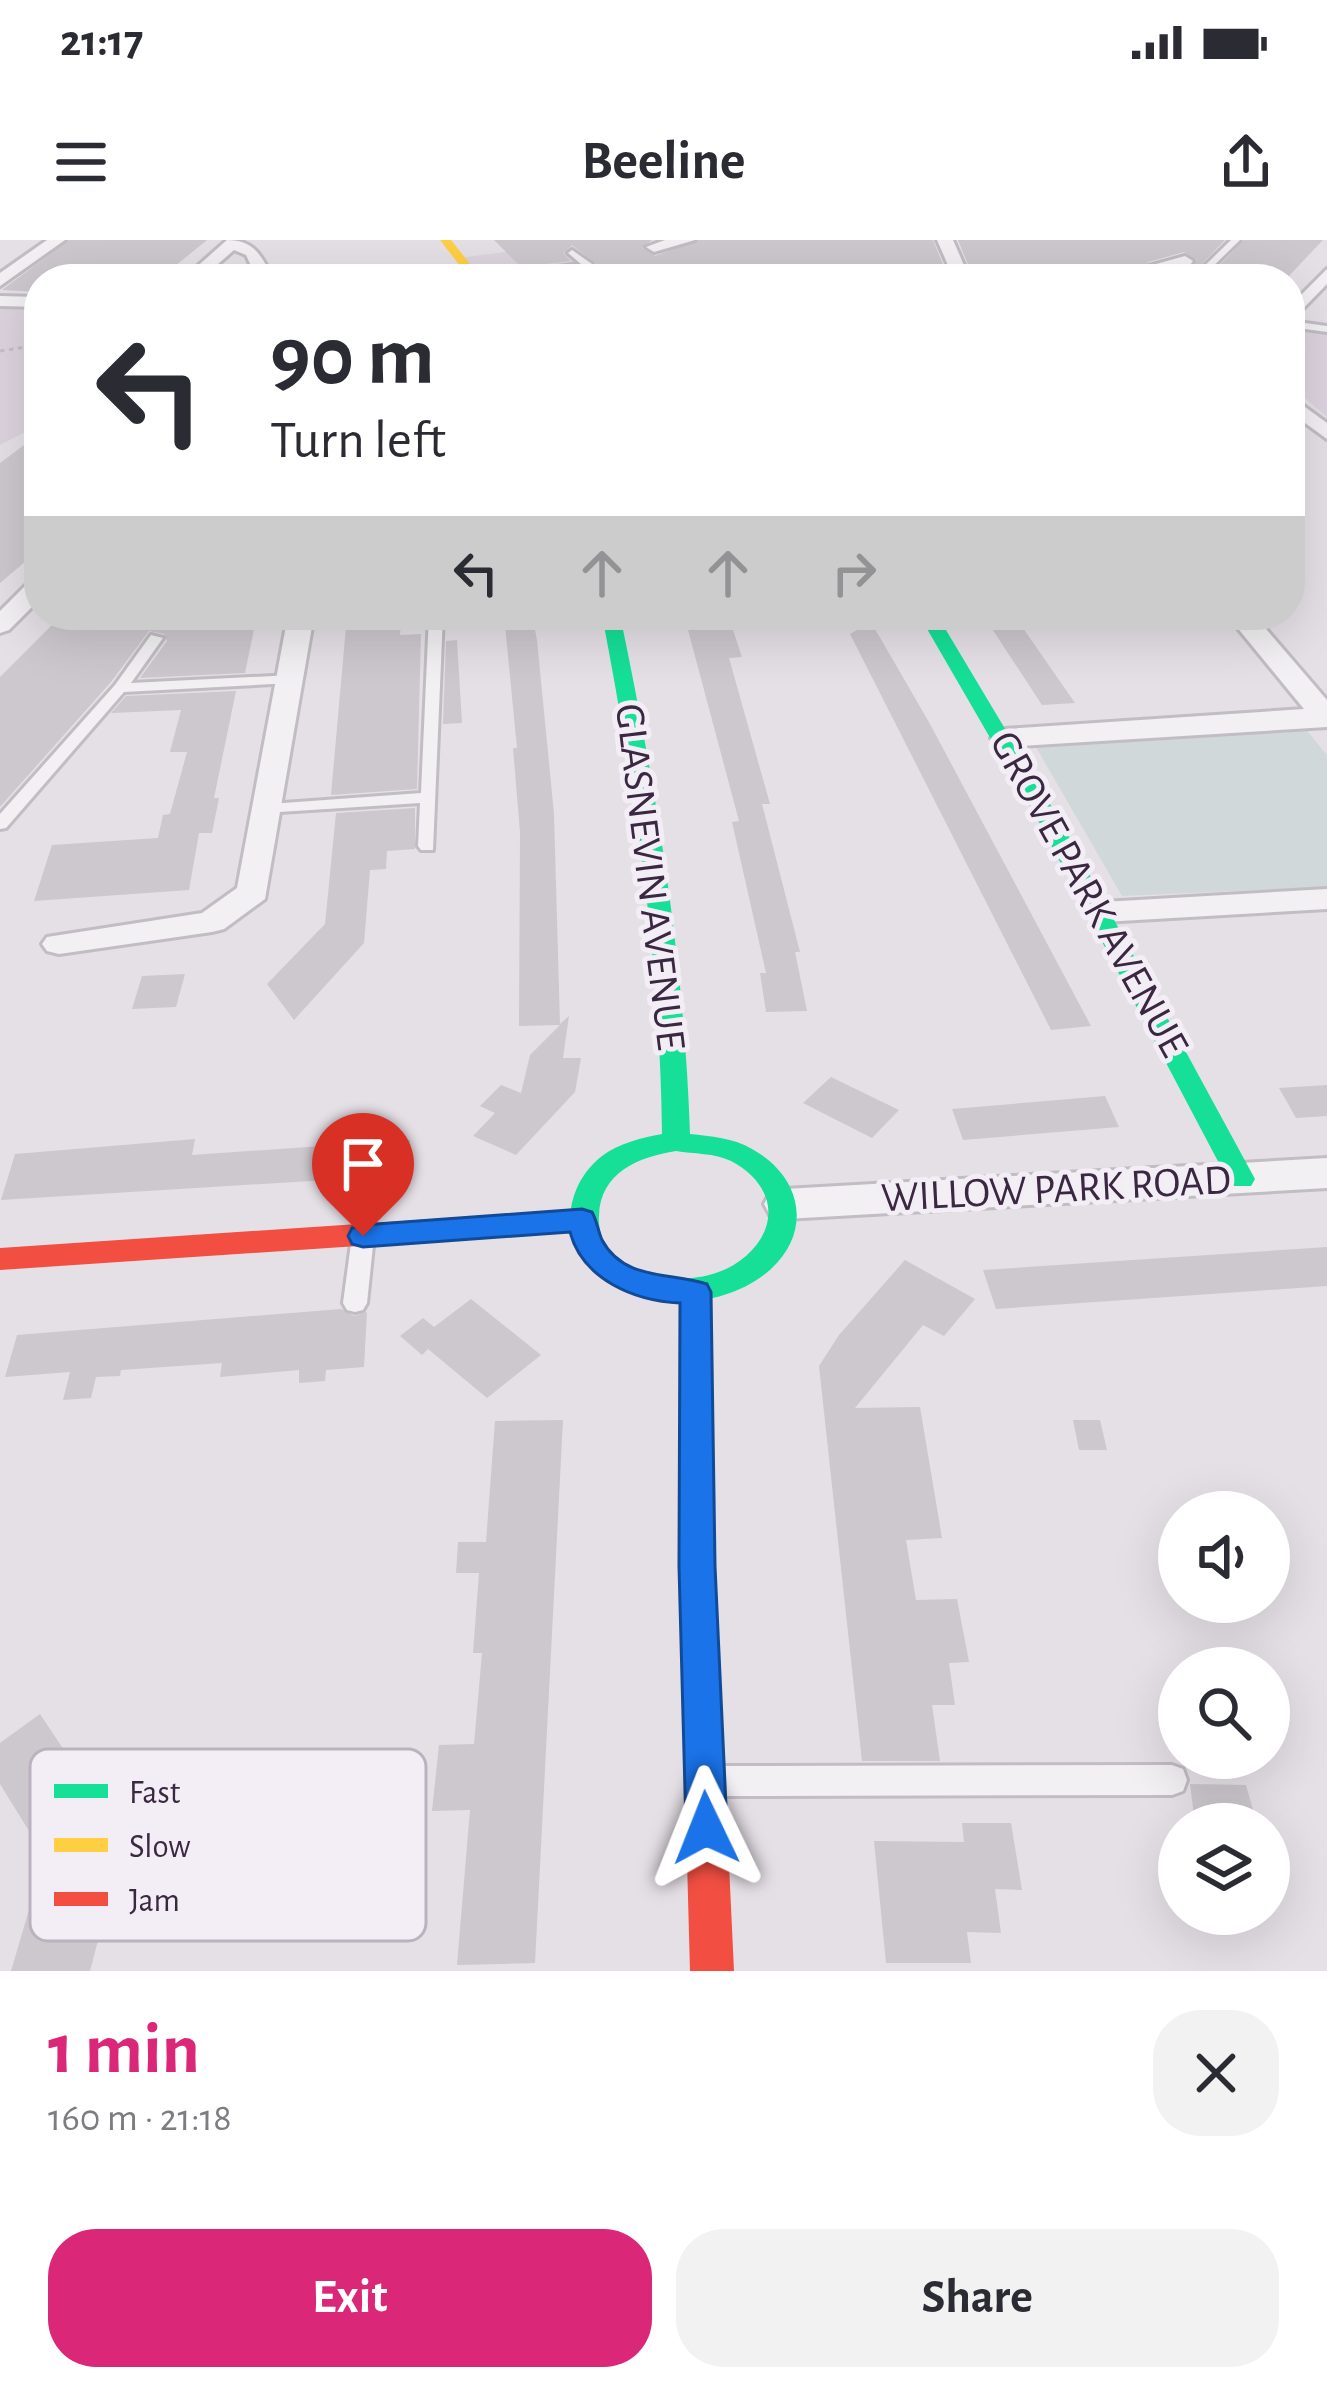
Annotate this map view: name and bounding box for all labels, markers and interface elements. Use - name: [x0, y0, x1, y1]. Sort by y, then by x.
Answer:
- text: 21:17: [60, 19, 143, 64]
- icon: menu: [48, 129, 114, 195]
- icon: share: [1213, 129, 1279, 195]
- text: Beeline: [581, 135, 746, 189]
- icon: left: [72, 312, 228, 468]
- text: 90 m: [270, 316, 435, 400]
- text: Turn left: [270, 414, 446, 468]
- icon: left: [443, 540, 509, 606]
- icon: ahead: [569, 540, 635, 606]
- icon: ahead: [695, 540, 761, 606]
- icon: right: [821, 540, 887, 606]
- street label: GLASNEVIN AVENUE: [608, 701, 692, 1053]
- street label: GROVE PARK AVENUE: [982, 724, 1196, 1064]
- pin: [312, 1113, 414, 1236]
- icon: arrive: [330, 1131, 396, 1197]
- street label: WILLOW PARK ROAD: [880, 1159, 1232, 1219]
- map controls: [1158, 1491, 1290, 1935]
- button: sound: [1158, 1491, 1290, 1623]
- button: search: [1158, 1647, 1290, 1779]
- legend: [30, 1749, 426, 1941]
- position arrow: [643, 1765, 769, 1891]
- text: Fast: [129, 1777, 181, 1810]
- button: layers: [1158, 1803, 1290, 1935]
- text: Slow: [129, 1831, 190, 1864]
- text: Jam: [129, 1885, 180, 1918]
- button: close: [1153, 2010, 1279, 2136]
- text: 1 min: [48, 2014, 200, 2086]
- text: 160 m · 21:18: [48, 2099, 232, 2138]
- button: Exit: [48, 2229, 652, 2367]
- button: Share: [676, 2229, 1279, 2367]

